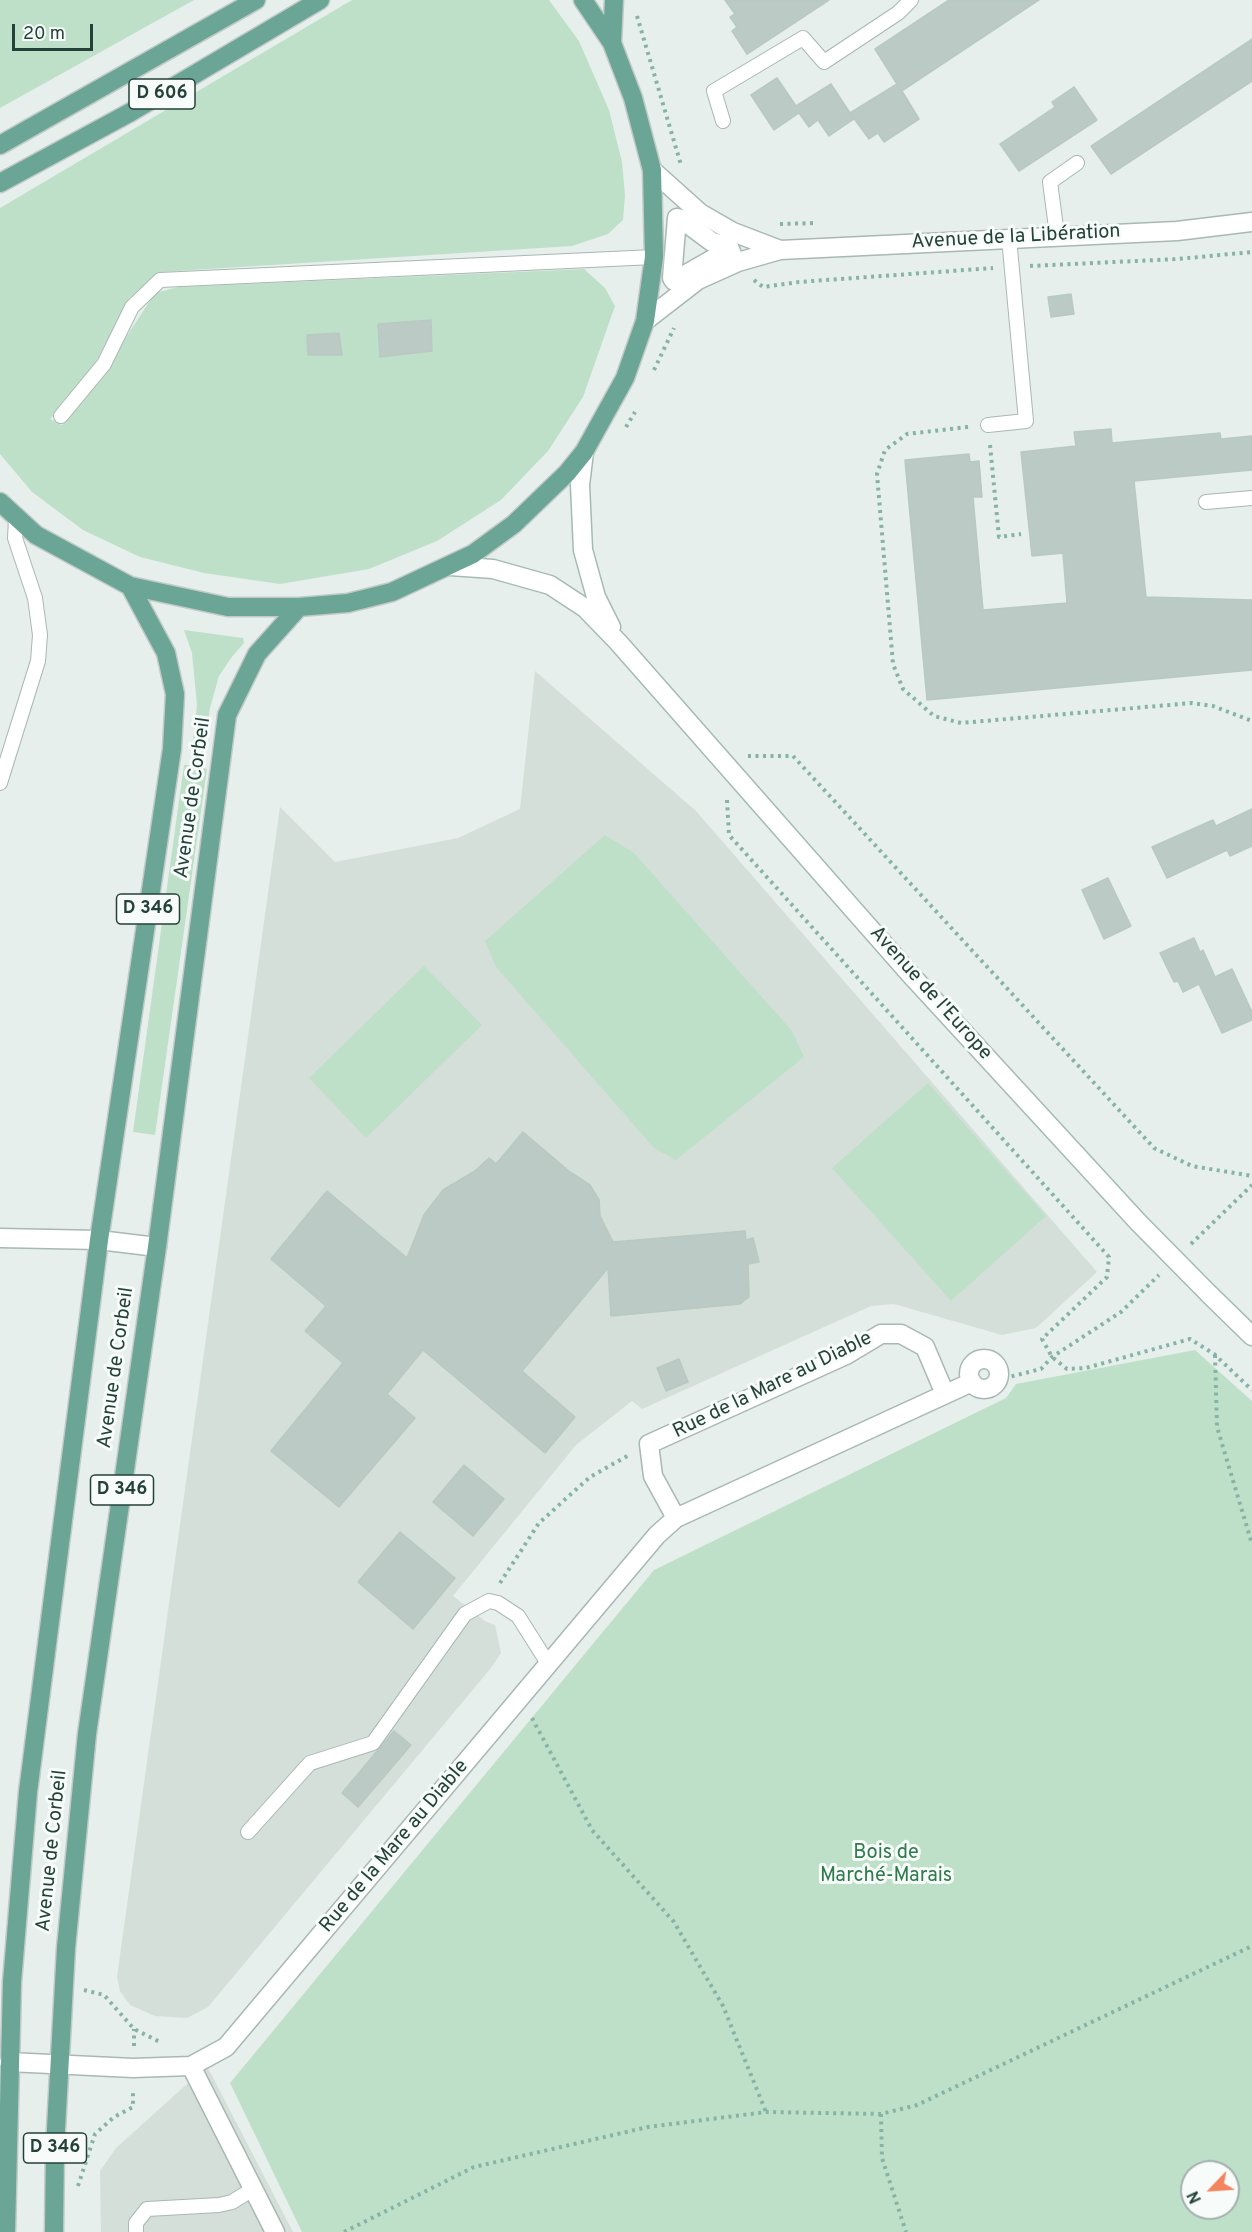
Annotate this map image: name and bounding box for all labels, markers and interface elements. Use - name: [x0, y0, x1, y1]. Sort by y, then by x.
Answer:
- scale bar: [15, 12, 96, 50]
- text: 20 m: [23, 23, 65, 46]
- road number: D 606: [129, 79, 195, 109]
- street label: Avenue de la Libération: [911, 221, 1121, 255]
- street label: Avenue de Corbeil: [171, 716, 217, 880]
- road number: D 346: [116, 894, 180, 924]
- street label: Avenue de l'Europe: [864, 922, 996, 1066]
- street label: Avenue de Corbeil: [94, 1286, 140, 1450]
- street label: Rue de la Mare au Diable: [669, 1327, 877, 1445]
- road number: D 346: [90, 1475, 154, 1505]
- street label: Rue de la Mare au Diable: [316, 1756, 474, 1938]
- street label: Avenue de Corbeil: [33, 1769, 73, 1933]
- park label: Bois de Marché-Marais: [820, 1842, 952, 1889]
- road number: D 346: [23, 2133, 86, 2163]
- north arrow: [1180, 2160, 1240, 2220]
- text: N: [1184, 2187, 1207, 2206]

